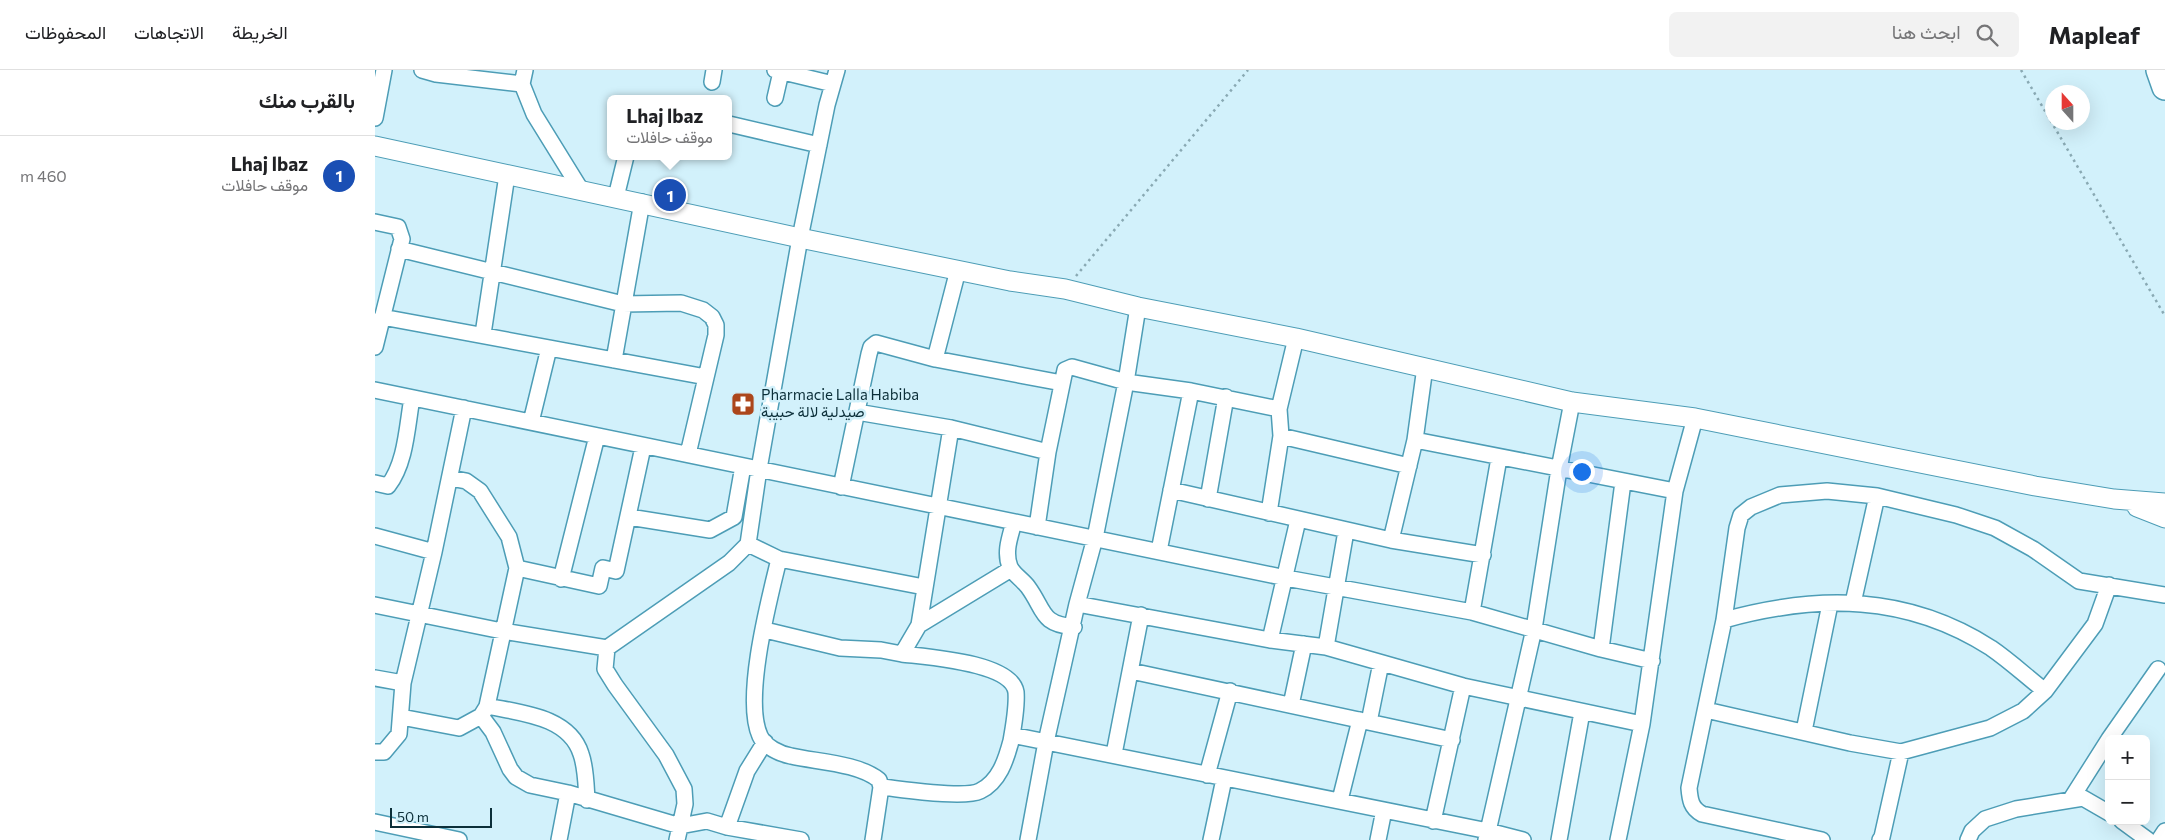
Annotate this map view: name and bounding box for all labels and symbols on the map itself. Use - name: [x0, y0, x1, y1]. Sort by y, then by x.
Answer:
- north arrow: [2045, 85, 2090, 130]
- pin: 1: [654, 176, 686, 214]
- place label: Pharmacie Lalla Habiba صيدلية لالة حبيبة: [761, 385, 919, 421]
- pharmacy icon: Pharmacie Lalla Habiba صيدلية لالة حبيبة: [730, 391, 756, 417]
- your location: [1569, 459, 1595, 485]
- scale bar: [390, 805, 493, 828]

